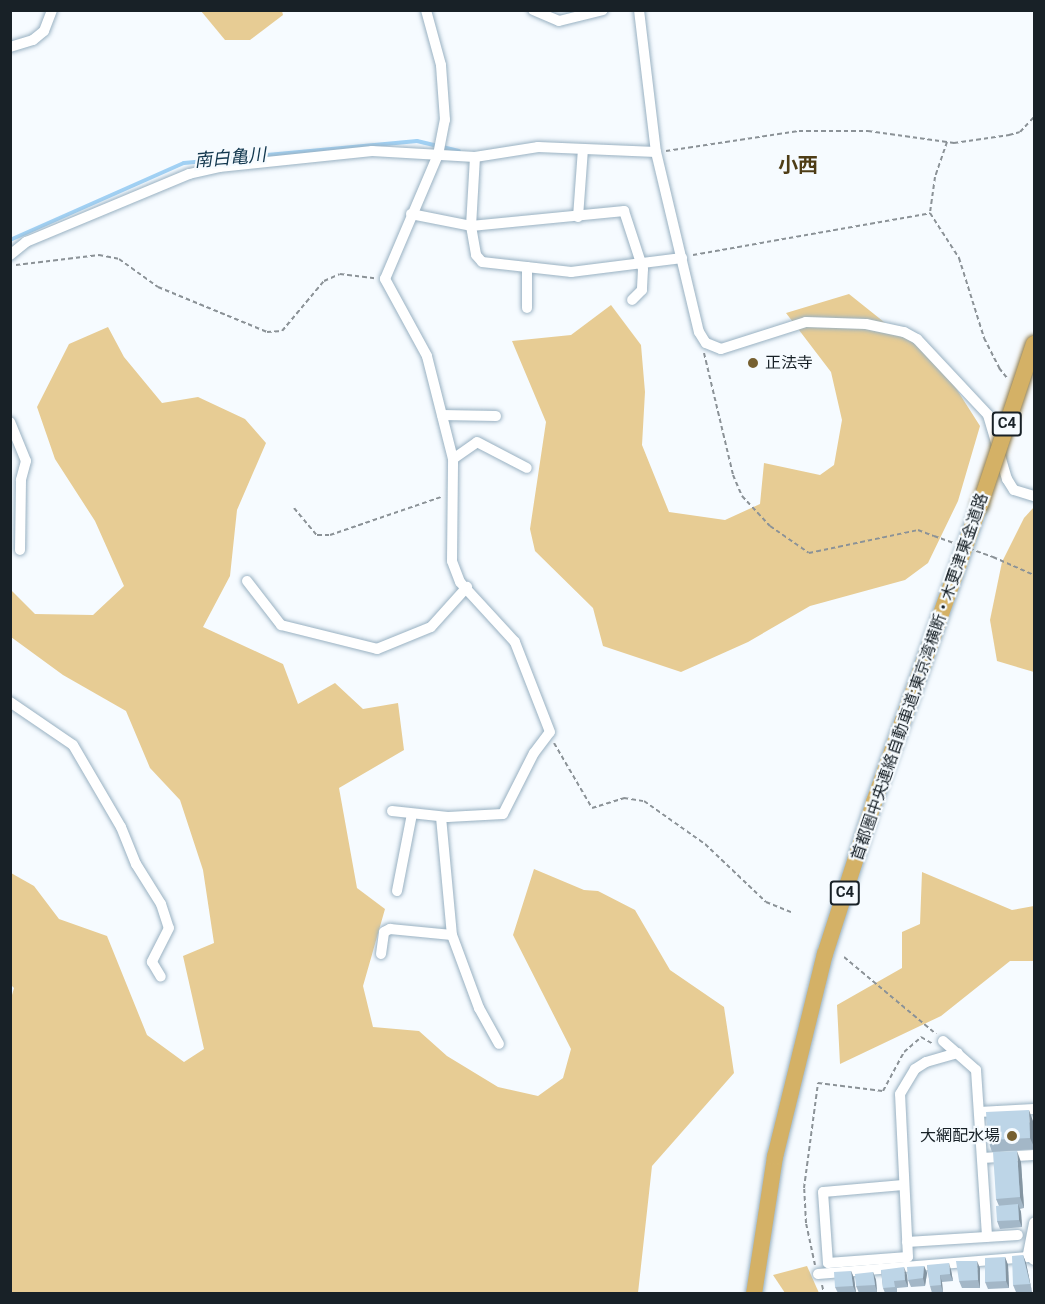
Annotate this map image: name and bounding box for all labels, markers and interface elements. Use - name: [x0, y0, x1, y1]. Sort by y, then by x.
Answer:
- water label: 南白亀川: [193, 144, 267, 172]
- district label: 小西: [778, 153, 818, 177]
- place label: 正法寺: [765, 353, 813, 373]
- marker: 正法寺: [746, 356, 760, 370]
- road number: C4: [990, 412, 1024, 436]
- street label: 首都圏中央連絡自動車道;東京湾横断・木更津東金道路: [848, 491, 992, 863]
- road number: C4: [828, 881, 862, 905]
- place label: 大網配水場: [920, 1126, 1000, 1146]
- marker: 大網配水場: [1005, 1129, 1019, 1143]

